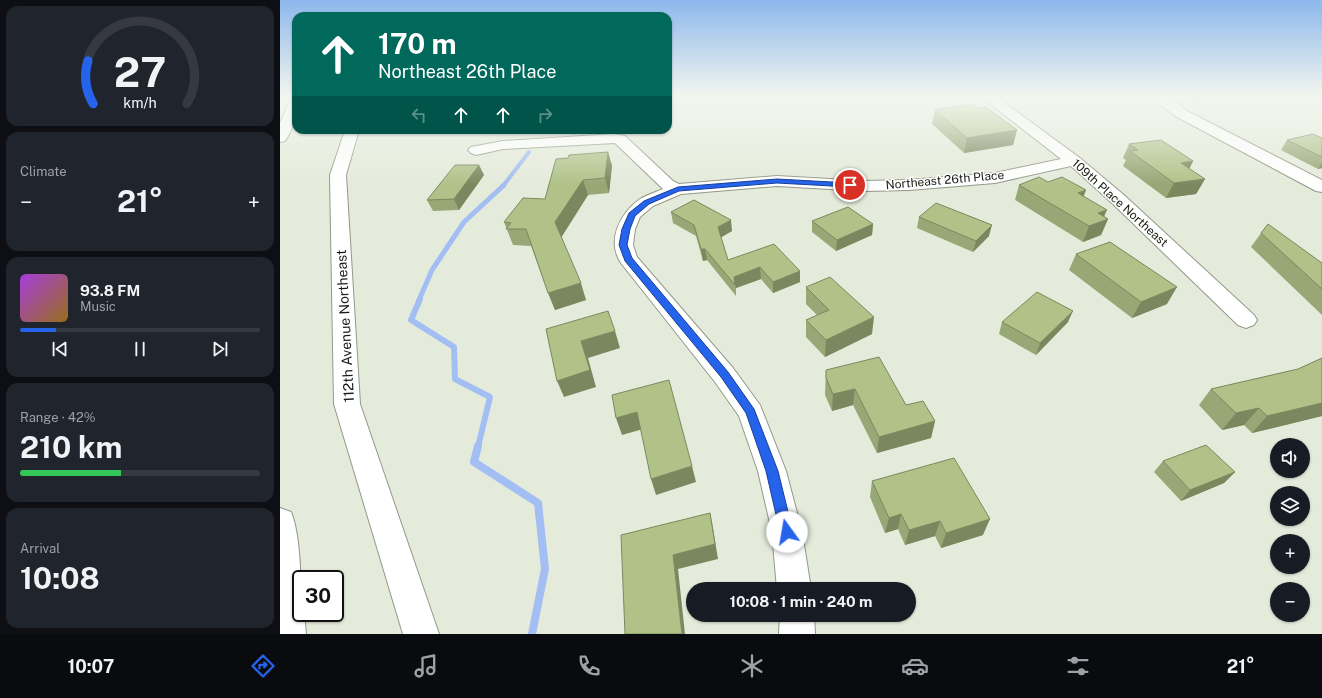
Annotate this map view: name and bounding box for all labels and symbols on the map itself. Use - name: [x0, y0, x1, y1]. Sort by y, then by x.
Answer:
- street label: 109th Place Northeast: [1069, 156, 1171, 250]
- pin: [833, 168, 867, 202]
- street label: Northeast 26th Place: [885, 168, 1005, 192]
- street label: 112th Avenue Northeast: [333, 249, 357, 403]
- position arrow: [766, 511, 808, 553]
- speed limit sign: 30: [292, 570, 344, 622]

